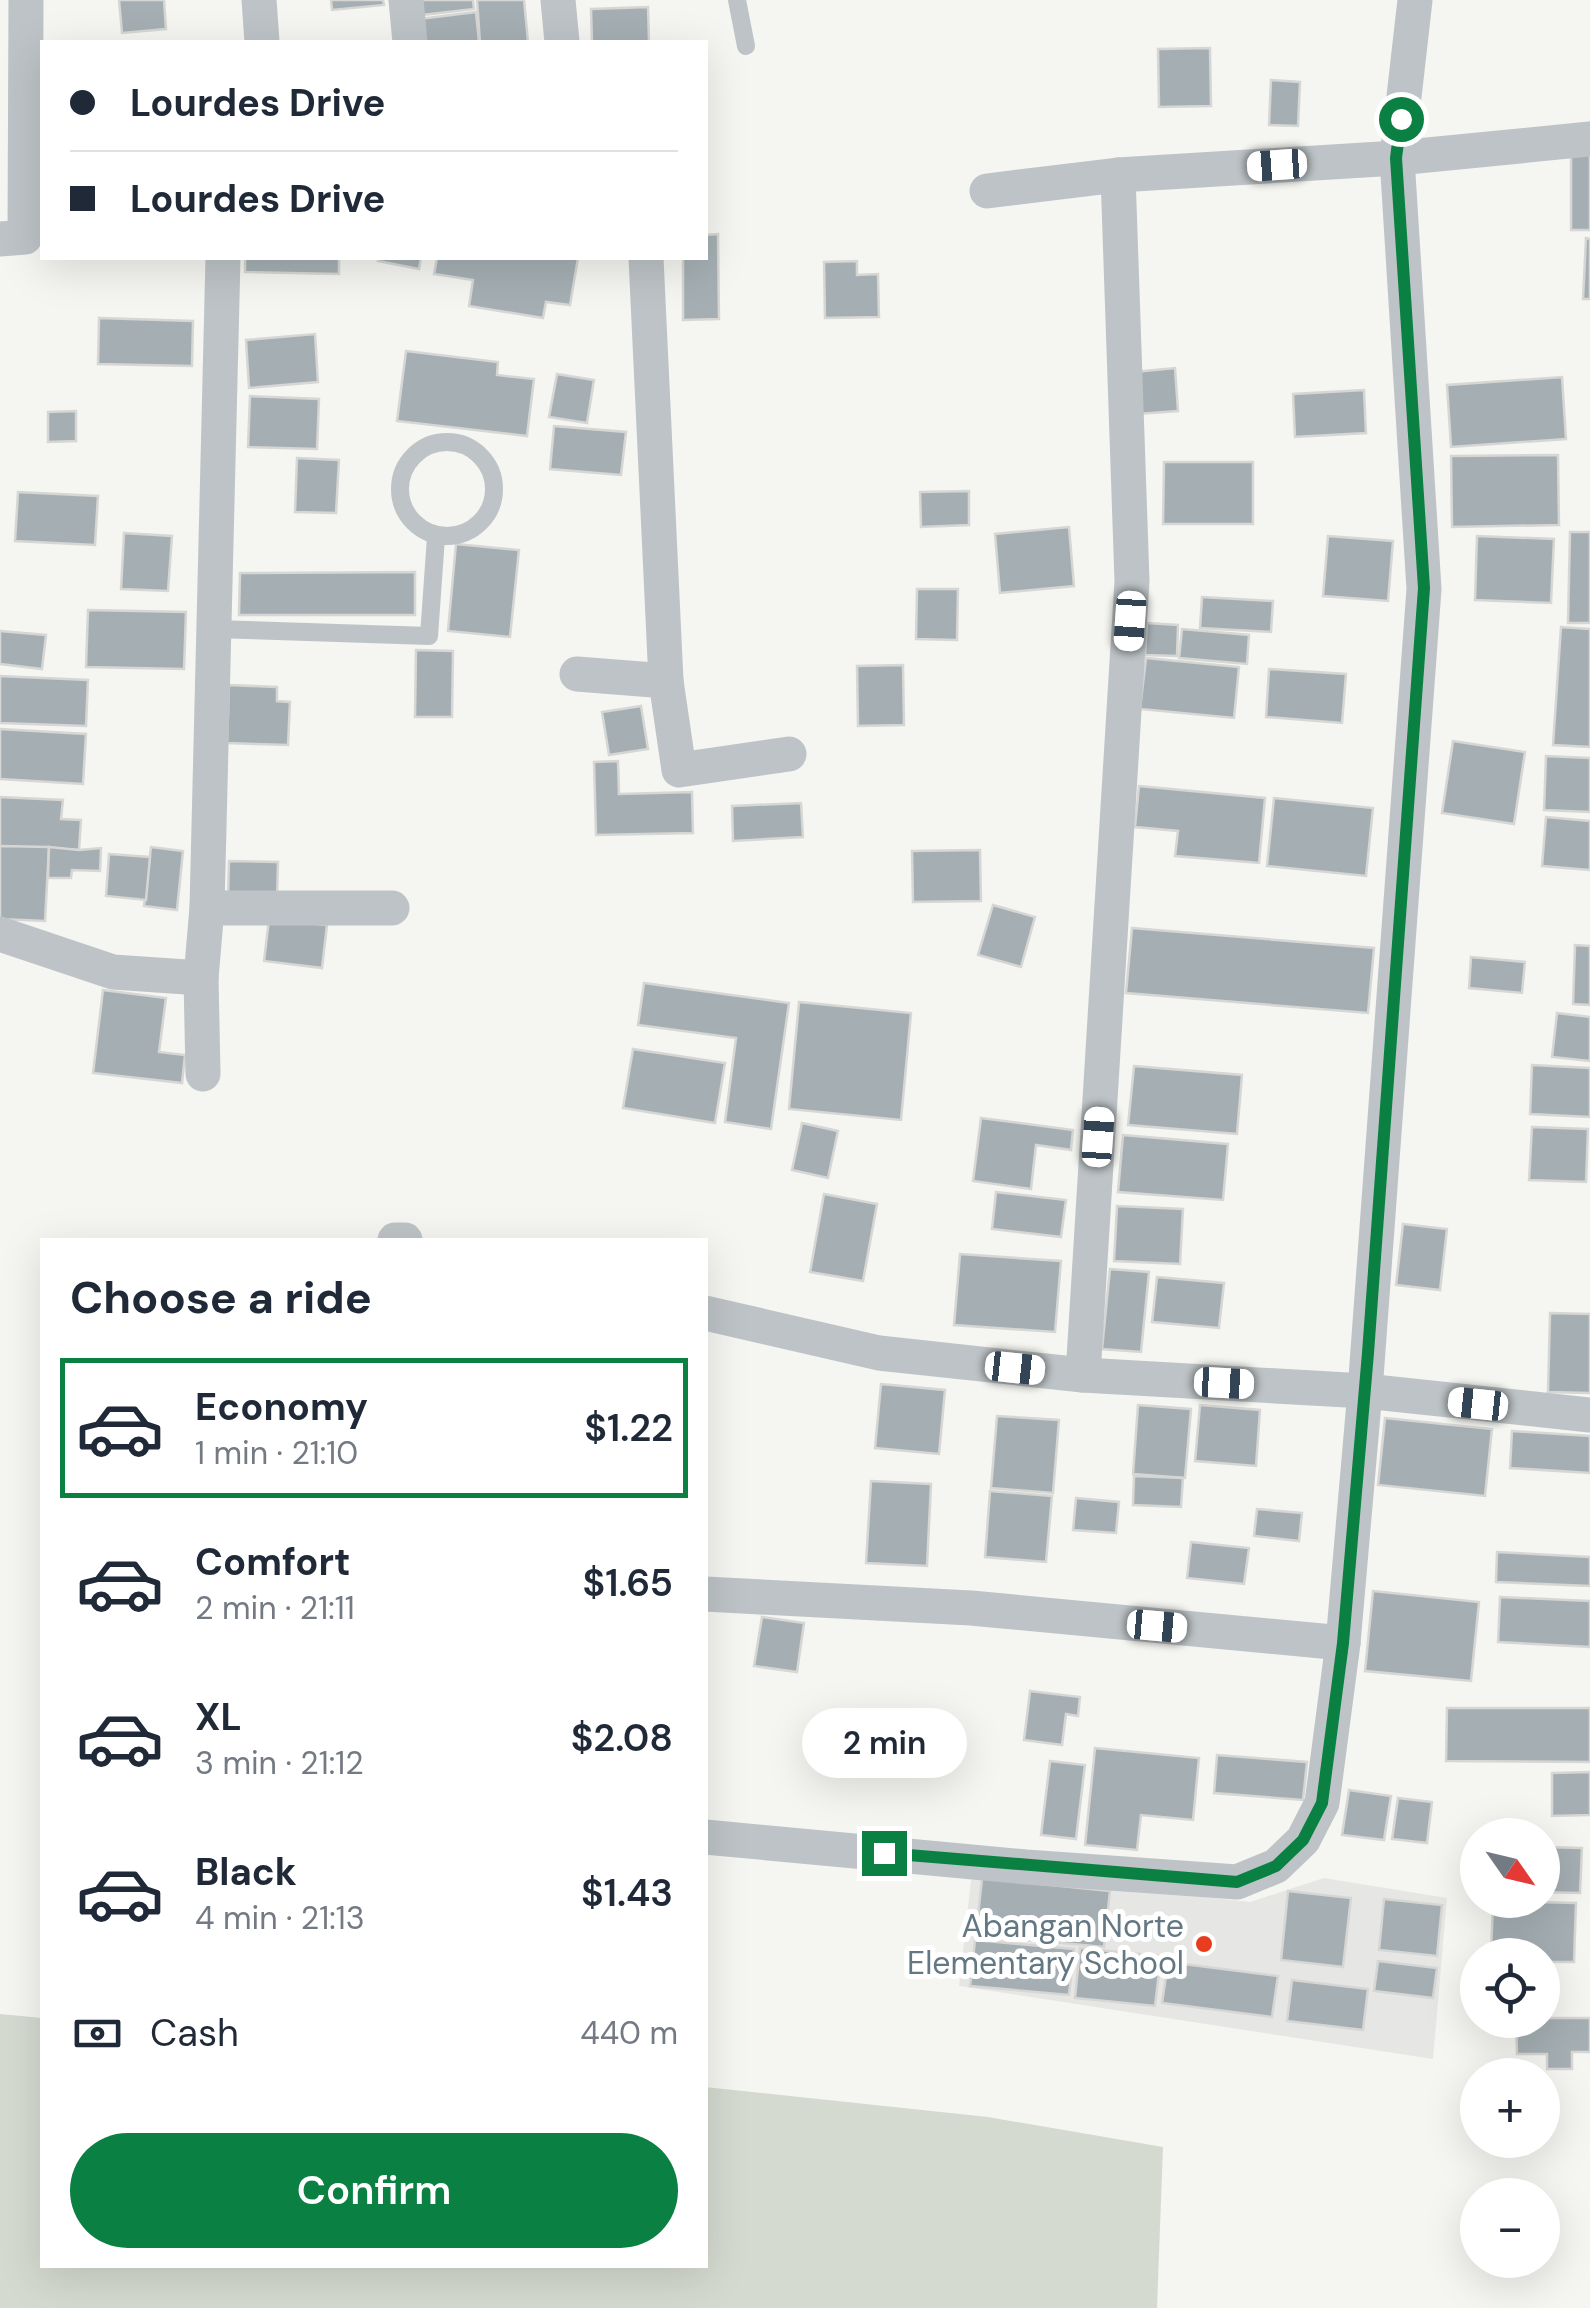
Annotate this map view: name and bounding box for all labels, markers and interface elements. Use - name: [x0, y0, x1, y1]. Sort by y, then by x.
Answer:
- text: Lourdes Drive: [130, 78, 385, 128]
- route start: [1379, 97, 1424, 142]
- car: [1246, 148, 1308, 182]
- text: Lourdes Drive: [130, 174, 385, 224]
- car: [1113, 590, 1147, 652]
- car: [1081, 1106, 1115, 1168]
- text: Choose a ride: [70, 1268, 372, 1327]
- car: [984, 1350, 1046, 1386]
- car: [1193, 1366, 1255, 1400]
- text: Economy: [195, 1382, 368, 1432]
- icon: car: [75, 1383, 165, 1473]
- car: [1447, 1386, 1509, 1422]
- text: $1.22: [584, 1403, 673, 1453]
- text: 1 min · 21:10: [195, 1432, 358, 1474]
- text: Comfort: [195, 1537, 351, 1587]
- icon: car: [75, 1538, 165, 1628]
- text: $1.65: [582, 1558, 673, 1608]
- text: 2 min · 21:11: [195, 1587, 355, 1629]
- car: [1126, 1608, 1188, 1644]
- text: XL: [195, 1692, 242, 1742]
- icon: car: [75, 1693, 165, 1783]
- callout: 2 min: [802, 1708, 966, 1778]
- text: $2.08: [571, 1713, 673, 1763]
- text: 2 min: [843, 1722, 926, 1764]
- text: 3 min · 21:12: [195, 1742, 364, 1784]
- north arrow: [1460, 1818, 1560, 1918]
- map controls: [1460, 1818, 1560, 2278]
- route end: [862, 1831, 907, 1876]
- text: Black: [195, 1847, 297, 1897]
- icon: car: [75, 1848, 165, 1938]
- text: $1.43: [581, 1868, 673, 1918]
- text: 4 min · 21:13: [195, 1897, 365, 1939]
- place label: Abangan Norte Elementary School: [907, 1905, 1184, 1984]
- marker: Abangan Norte Elementary School: [1193, 1933, 1215, 1955]
- button: locate: [1460, 1938, 1560, 2038]
- icon: cash: [70, 2006, 125, 2061]
- text: Cash: [150, 2008, 239, 2058]
- text: 440 m: [580, 2012, 678, 2054]
- button: +: [1460, 2058, 1560, 2158]
- button: Confirm: [70, 2133, 678, 2248]
- button: −: [1460, 2178, 1560, 2278]

